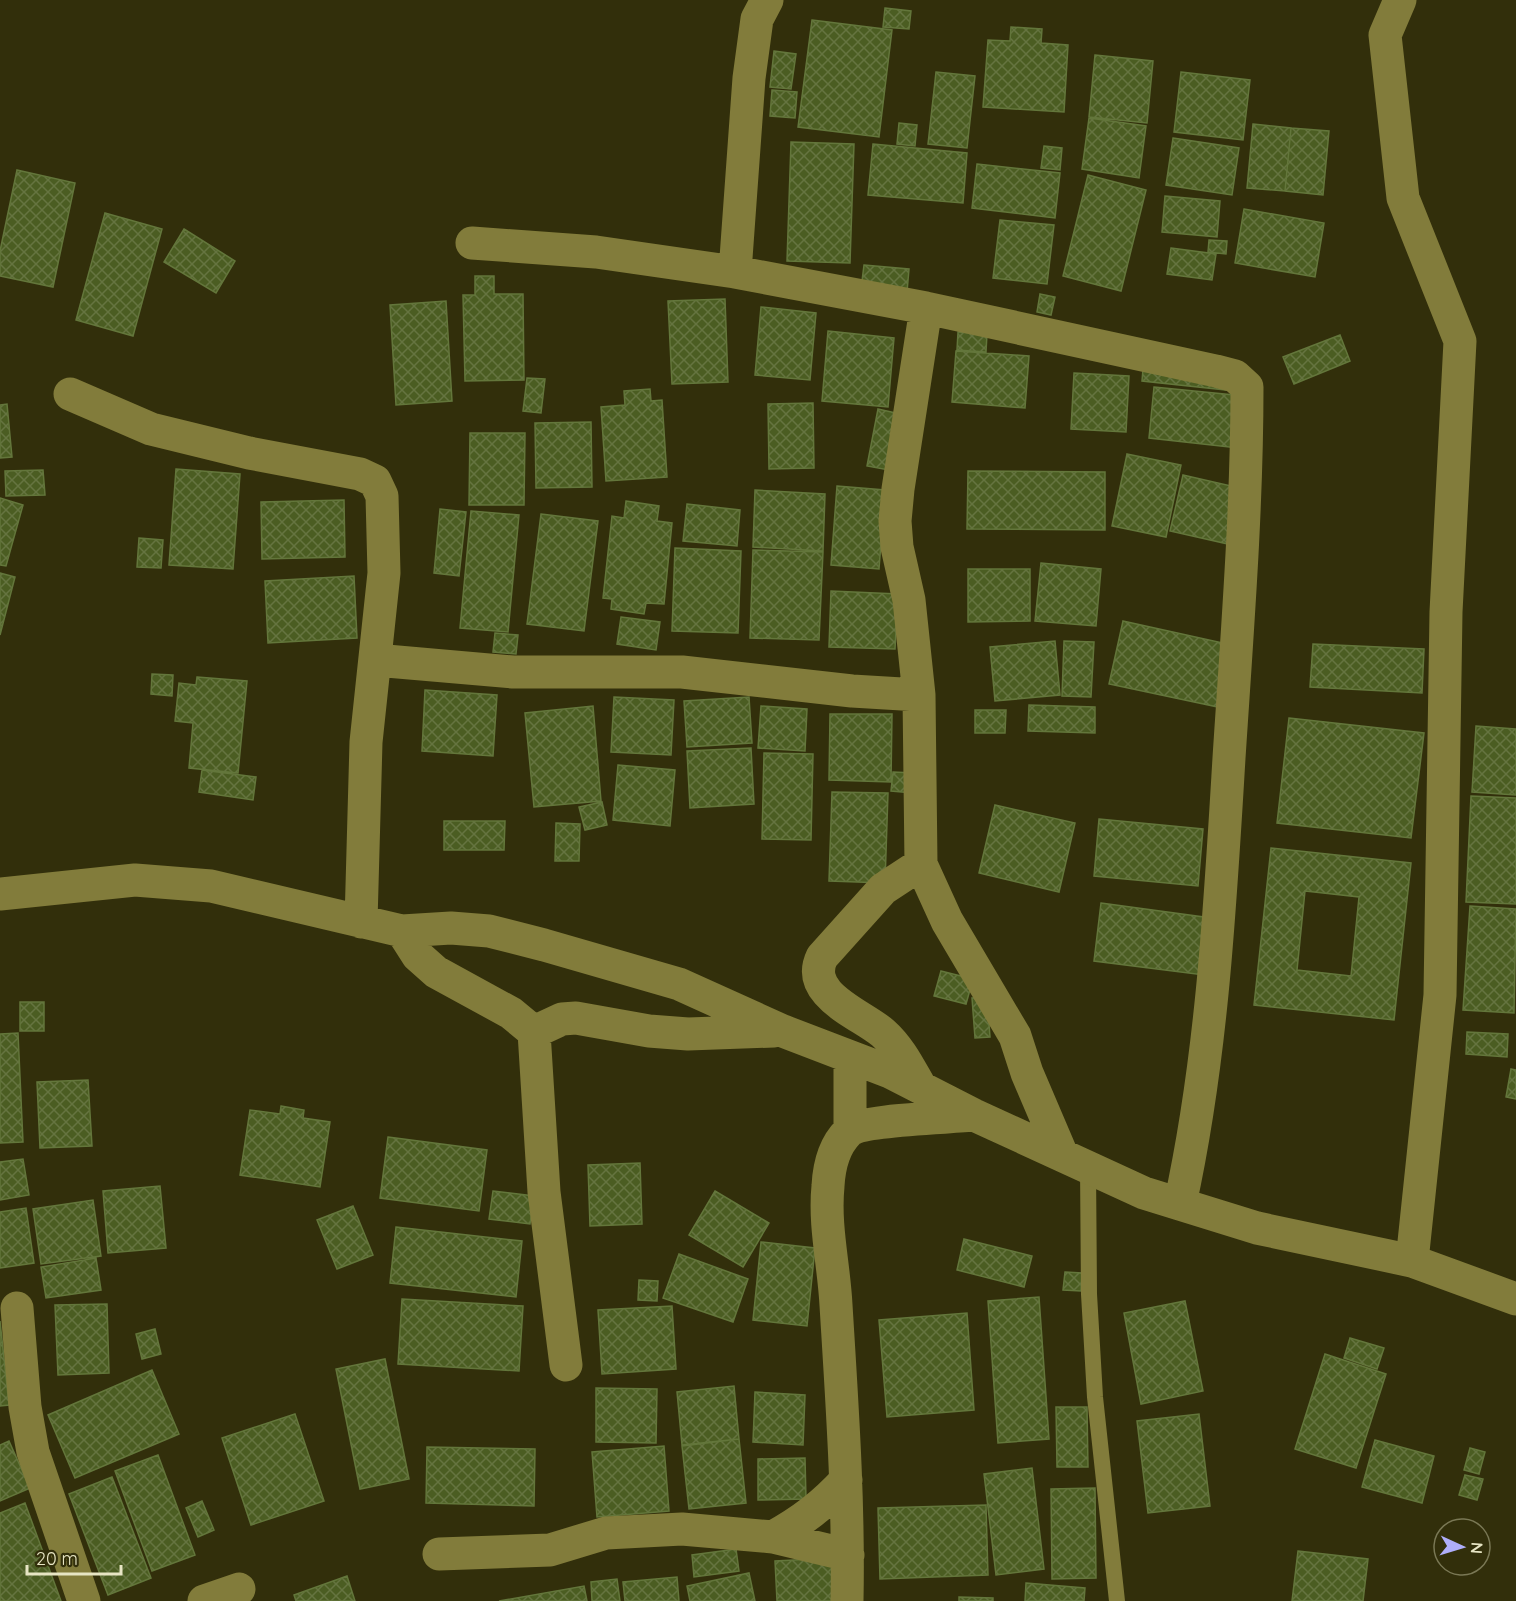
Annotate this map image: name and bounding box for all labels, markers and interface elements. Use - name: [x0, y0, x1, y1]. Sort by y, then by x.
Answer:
- north arrow: [1432, 1517, 1492, 1577]
- scale bar: [27, 1538, 122, 1576]
- text: N: [1467, 1541, 1487, 1555]
- text: 20 m: [36, 1547, 78, 1570]

